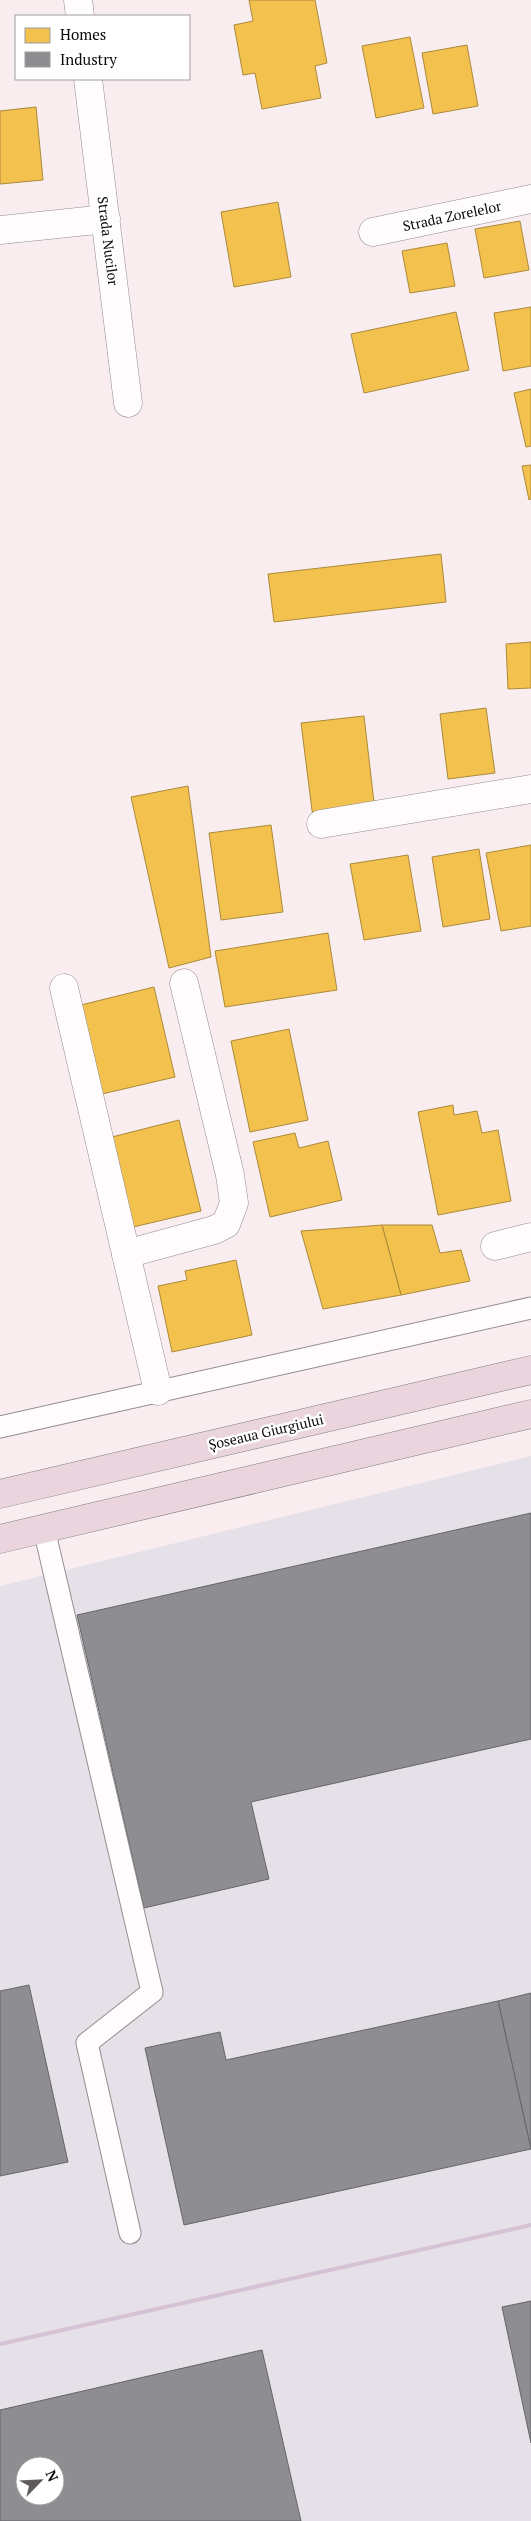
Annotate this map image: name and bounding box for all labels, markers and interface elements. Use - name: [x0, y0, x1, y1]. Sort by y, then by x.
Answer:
- legend: [15, 15, 190, 80]
- text: Homes: [60, 24, 106, 44]
- text: Industry: [60, 49, 117, 69]
- street label: Strada Nucilor: [94, 195, 123, 287]
- street label: Strada Zorelelor: [401, 196, 504, 235]
- street label: Șoseaua Giurgiului: [207, 1409, 325, 1454]
- north arrow: [15, 2456, 65, 2506]
- text: N: [41, 2467, 63, 2485]

